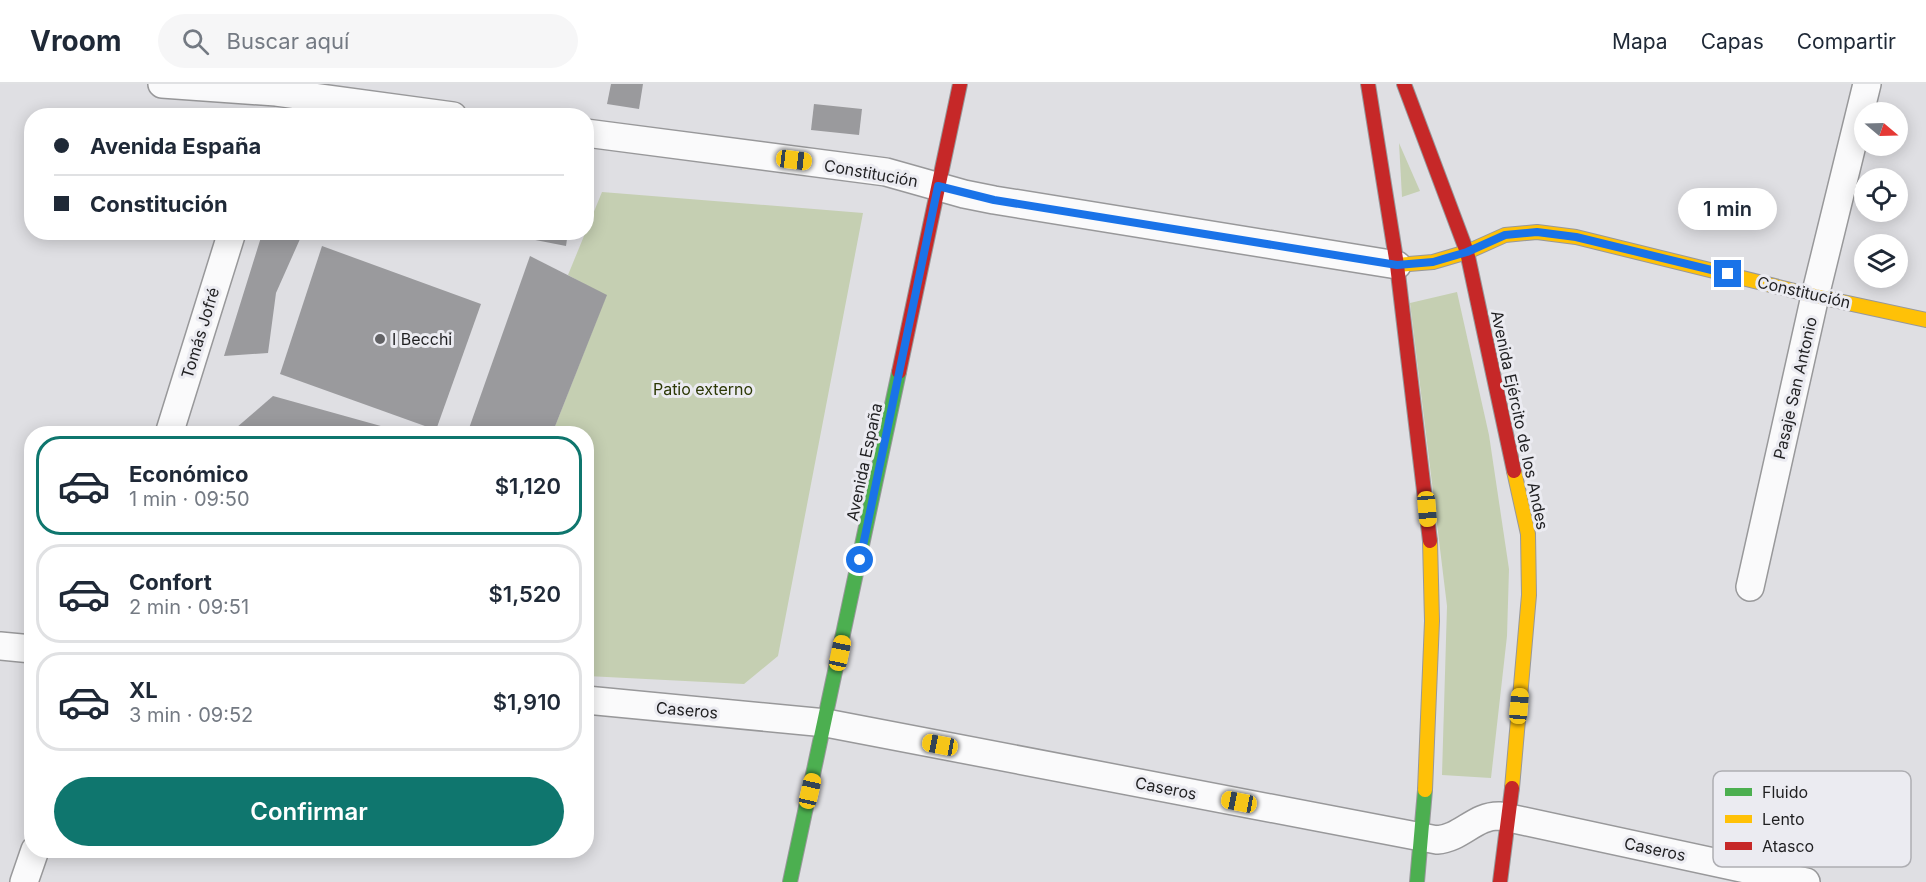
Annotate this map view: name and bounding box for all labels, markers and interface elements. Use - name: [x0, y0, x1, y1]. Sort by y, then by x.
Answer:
- search box: [158, 14, 578, 68]
- text: Vroom: [30, 24, 122, 58]
- icon: search: [179, 25, 212, 58]
- text: Buscar aquí: [227, 28, 349, 54]
- text: Mapa: [1612, 29, 1668, 54]
- text: Capas: [1701, 29, 1764, 54]
- text: Compartir: [1797, 29, 1896, 54]
- north arrow: [1854, 102, 1908, 156]
- map controls: [1854, 102, 1908, 288]
- text: Avenida España: [90, 133, 261, 159]
- car: [775, 149, 813, 171]
- street label: Constitución: [822, 155, 920, 191]
- button: locate: [1854, 168, 1908, 222]
- callout: 1 min: [1678, 187, 1778, 229]
- text: Constitución: [90, 191, 228, 217]
- text: 1 min: [1703, 197, 1752, 221]
- button: layers: [1854, 234, 1908, 288]
- route end: [1714, 260, 1741, 287]
- street label: Constitución: [1755, 272, 1853, 312]
- street label: Tomás Jofré: [177, 285, 223, 381]
- street label: Avenida Ejército de los Andes: [1487, 309, 1553, 531]
- street label: Pasaje San Antonio: [1769, 315, 1821, 461]
- place label: I Becchi: [392, 329, 452, 349]
- marker: I Becchi: [373, 332, 387, 346]
- park label: Patio externo: [653, 379, 753, 399]
- street label: Avenida España: [842, 401, 886, 523]
- icon: car: [57, 459, 111, 513]
- text: Económico: [129, 461, 248, 487]
- text: $1,120: [495, 473, 561, 499]
- text: 1 min · 09:50: [129, 487, 250, 511]
- car: [1416, 490, 1438, 528]
- route start: [846, 546, 873, 573]
- icon: car: [57, 567, 111, 621]
- text: Confort: [129, 569, 212, 595]
- text: $1,520: [489, 581, 561, 607]
- text: 2 min · 09:51: [129, 595, 249, 619]
- car: [827, 634, 853, 672]
- icon: car: [57, 675, 111, 729]
- text: XL: [129, 677, 158, 703]
- car: [1508, 687, 1530, 725]
- text: $1,910: [493, 689, 561, 715]
- street label: Caseros: [655, 697, 719, 723]
- text: 3 min · 09:52: [129, 703, 253, 727]
- car: [921, 733, 959, 757]
- car: [797, 771, 823, 811]
- legend: [1713, 771, 1911, 867]
- street label: Caseros: [1134, 772, 1198, 804]
- button: Confirmar: [54, 777, 564, 846]
- text: Fluido: [1762, 782, 1808, 802]
- car: [1220, 790, 1258, 814]
- text: Lento: [1762, 809, 1805, 829]
- street label: Caseros: [1622, 833, 1688, 865]
- text: Atasco: [1762, 836, 1814, 856]

